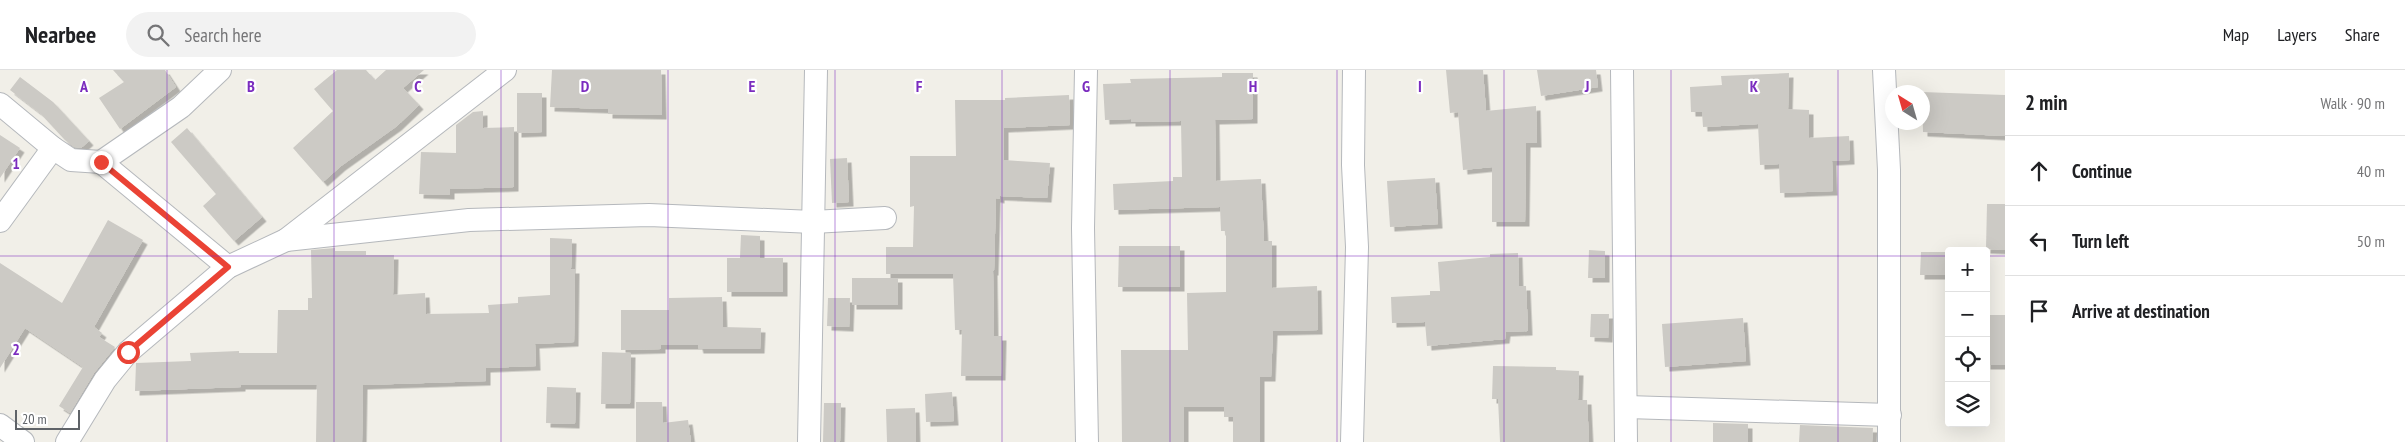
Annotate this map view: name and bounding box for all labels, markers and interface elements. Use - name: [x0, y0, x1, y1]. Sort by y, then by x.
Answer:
- search box: [126, 12, 476, 57]
- text: Nearbee: [25, 19, 96, 50]
- icon: search: [144, 21, 172, 49]
- text: Search here: [184, 23, 262, 47]
- text: Map: [2223, 23, 2249, 46]
- text: Layers: [2277, 23, 2317, 46]
- text: Share: [2345, 23, 2380, 46]
- text: A: [79, 76, 89, 96]
- text: B: [247, 76, 255, 96]
- text: C: [414, 76, 422, 96]
- text: D: [581, 76, 590, 96]
- text: E: [749, 76, 756, 96]
- text: F: [916, 76, 923, 96]
- text: G: [1082, 76, 1090, 96]
- text: H: [1249, 76, 1257, 96]
- text: I: [1418, 76, 1422, 96]
- text: J: [1584, 76, 1589, 96]
- text: K: [1750, 76, 1759, 96]
- north arrow: [1885, 85, 1930, 130]
- text: 2 min: [2025, 89, 2067, 116]
- text: Walk · 90 m: [2320, 93, 2385, 113]
- route end: [90, 151, 113, 174]
- text: 1: [12, 153, 20, 173]
- icon: ahead: [2025, 157, 2053, 185]
- text: Continue: [2072, 159, 2132, 183]
- text: 40 m: [2357, 161, 2385, 181]
- icon: left: [2025, 227, 2053, 255]
- text: Turn left: [2072, 229, 2129, 253]
- text: 50 m: [2357, 231, 2385, 251]
- map controls: [1945, 247, 1990, 427]
- button: +: [1945, 247, 1990, 292]
- button: −: [1945, 292, 1990, 337]
- icon: arrive: [2025, 297, 2053, 325]
- text: Arrive at destination: [2072, 299, 2210, 323]
- button: locate: [1945, 337, 1990, 382]
- text: 2: [12, 339, 20, 359]
- route start: [117, 341, 140, 364]
- button: layers: [1945, 382, 1990, 427]
- scale bar: [15, 407, 80, 430]
- text: 20 m: [22, 410, 47, 428]

